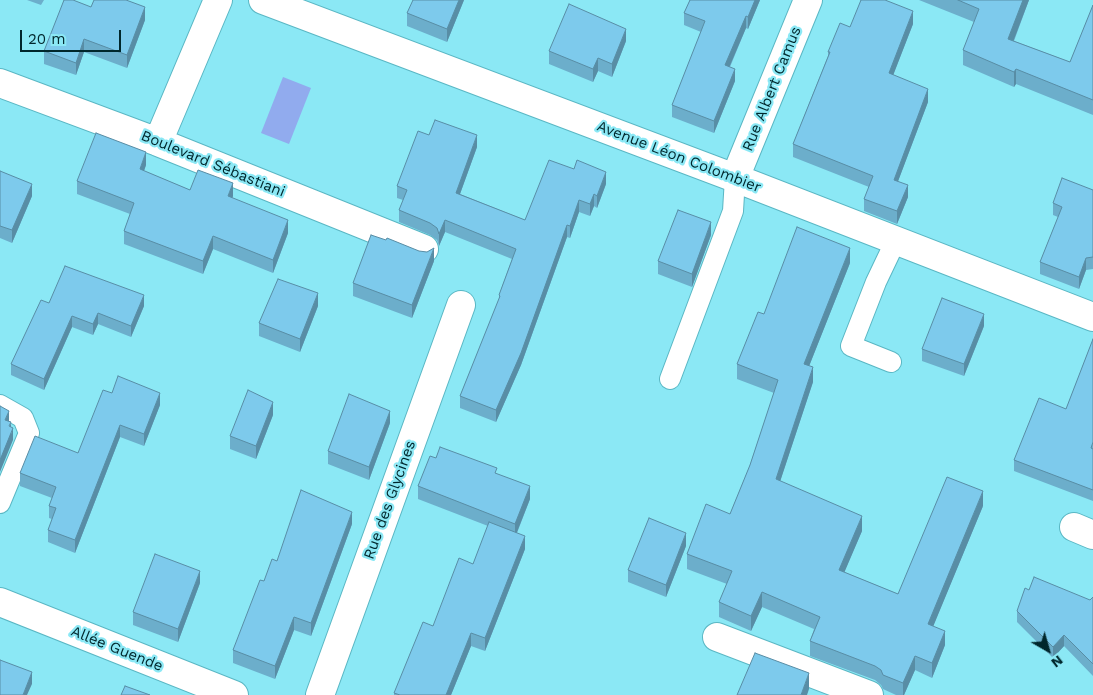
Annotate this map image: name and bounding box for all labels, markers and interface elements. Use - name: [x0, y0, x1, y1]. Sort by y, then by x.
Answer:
- scale bar: [22, 20, 124, 52]
- street label: Rue Albert Camus: [739, 24, 805, 154]
- text: 20 m: [28, 30, 66, 48]
- street label: Avenue Léon Colombier: [594, 117, 764, 197]
- street label: Boulevard Sébastiani: [138, 127, 288, 201]
- street label: Rue des Glycines: [360, 438, 420, 562]
- street label: Allée Guende: [68, 622, 166, 676]
- north arrow: [1023, 625, 1073, 675]
- text: N: [1048, 652, 1066, 671]

